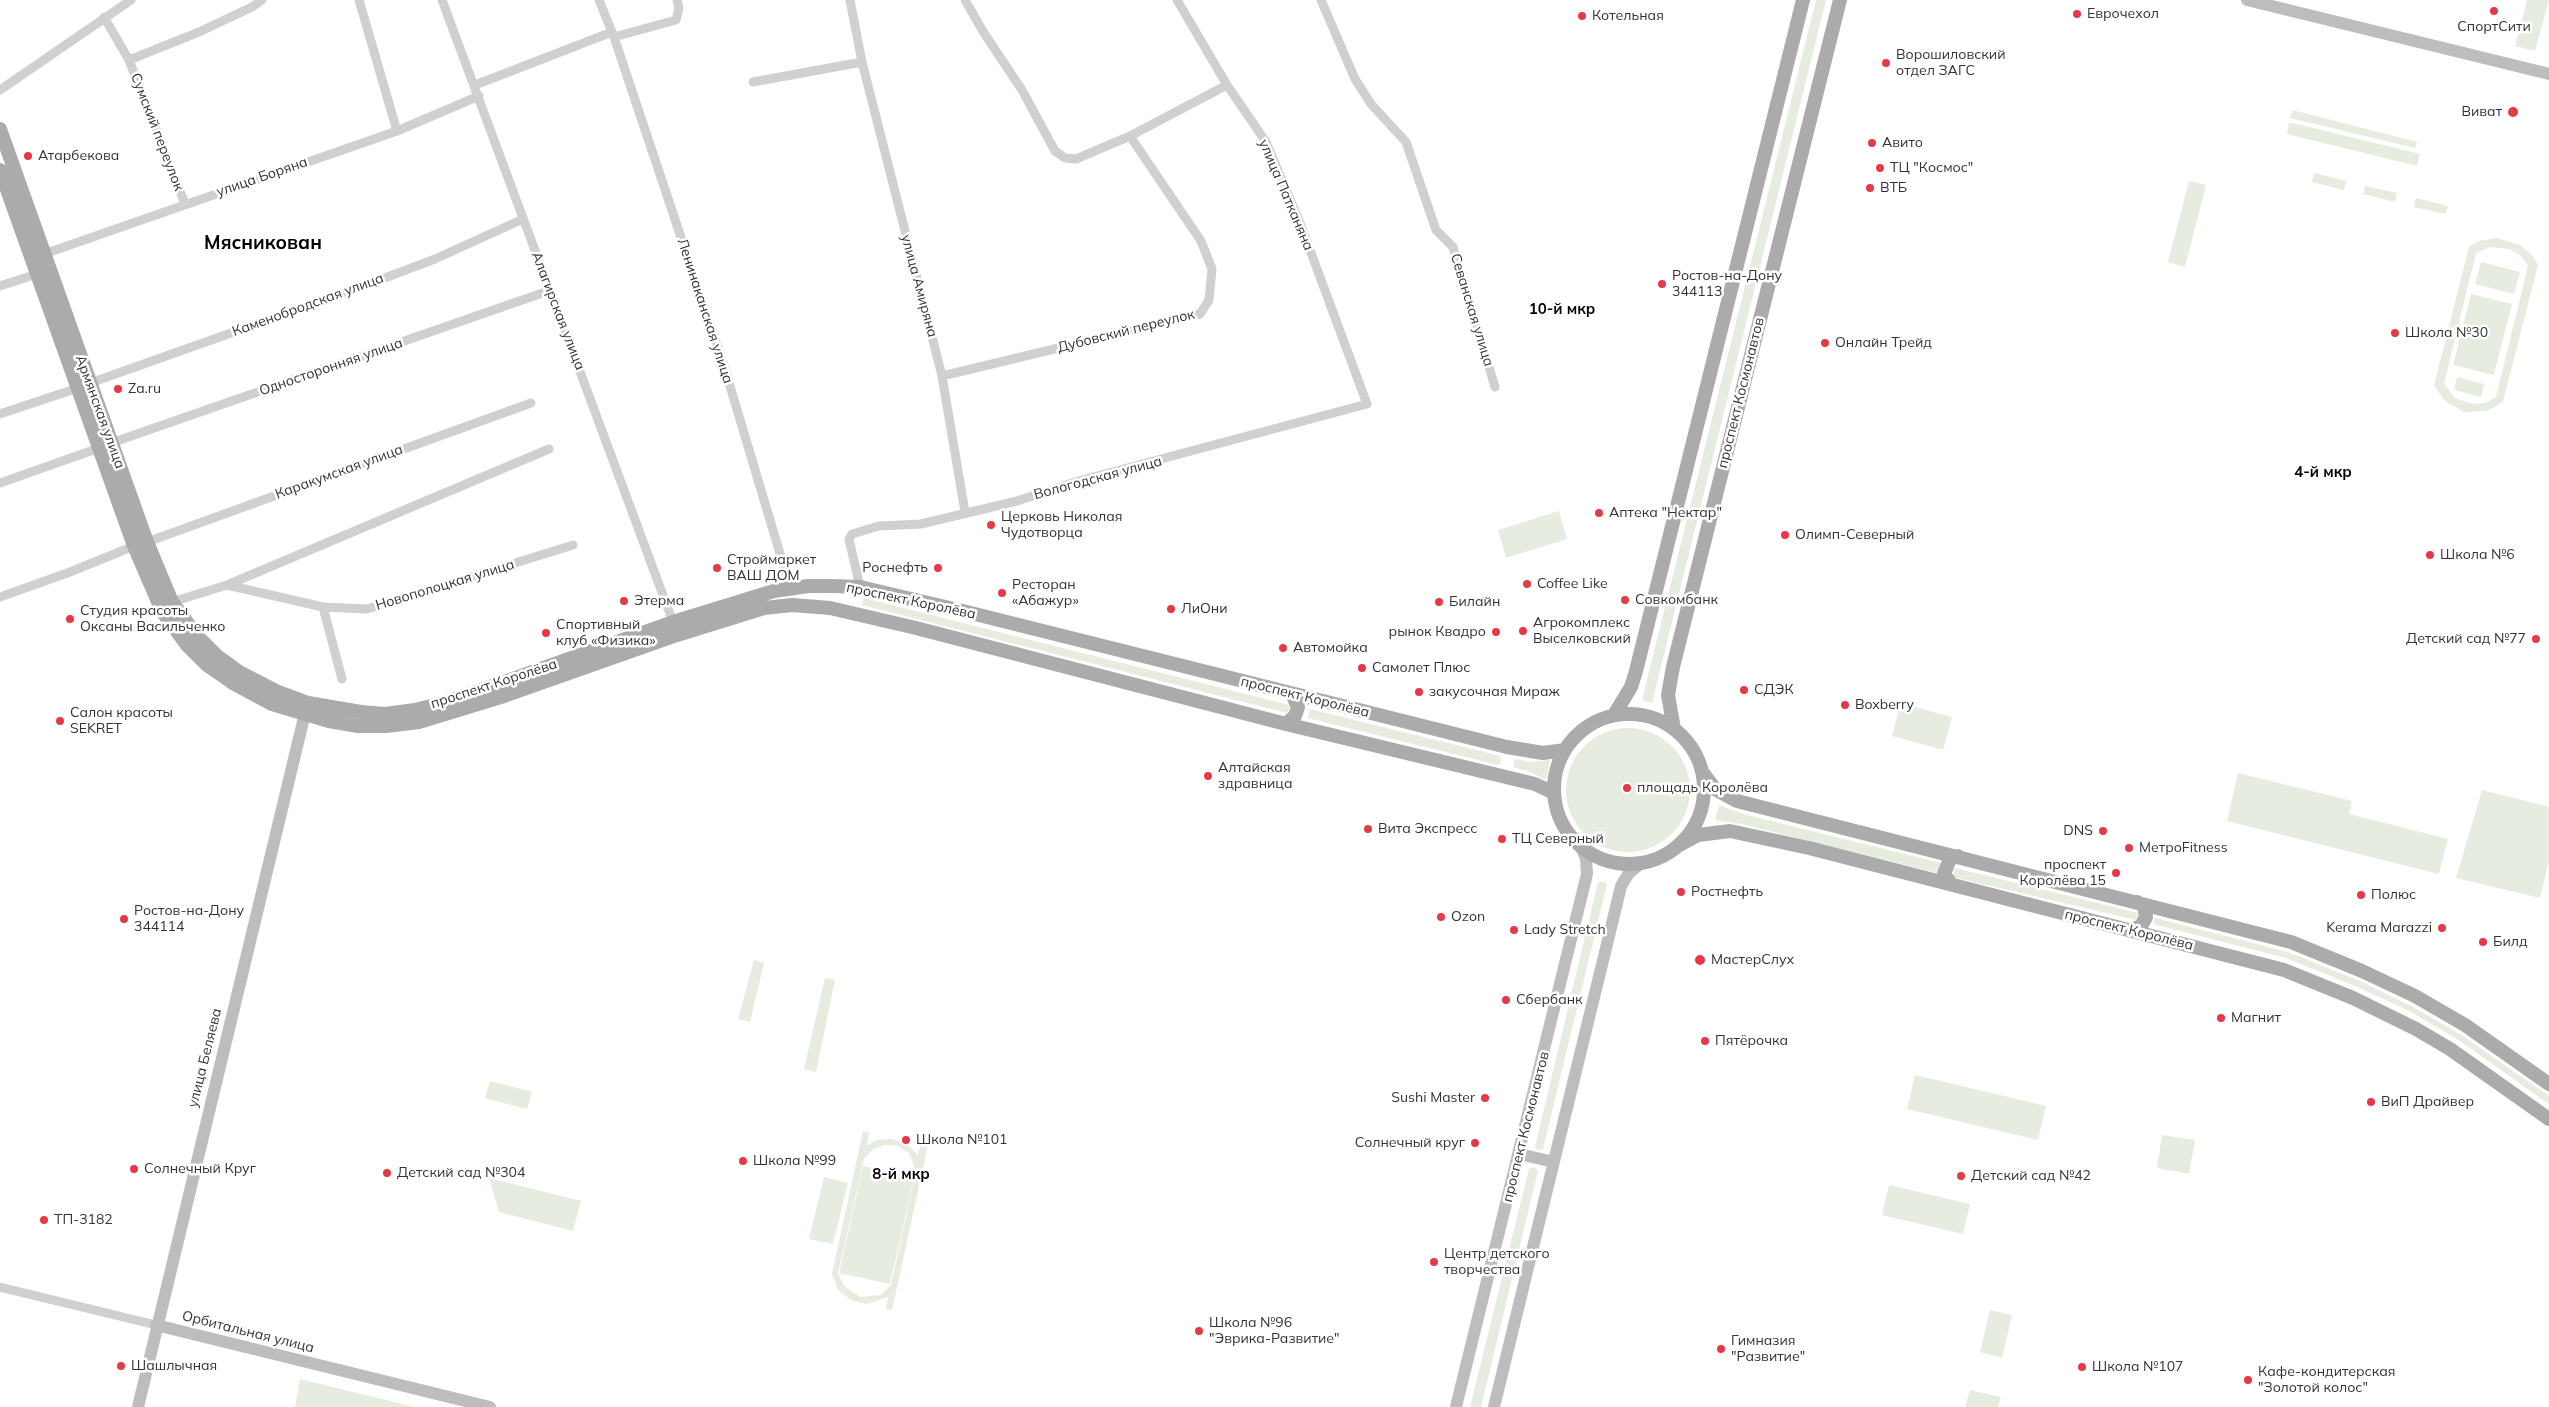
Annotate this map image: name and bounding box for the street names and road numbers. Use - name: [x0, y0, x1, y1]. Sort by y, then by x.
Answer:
- street label: Сумский переулок: [127, 71, 187, 193]
- street label: улица Патканяна: [1255, 137, 1317, 253]
- street label: улица Боряна: [214, 154, 310, 200]
- street label: улица Амиряна: [897, 233, 941, 339]
- street label: Ленинаканская улица: [674, 236, 736, 386]
- street label: Алагирская улица: [528, 249, 588, 373]
- street label: Севанская улица: [1447, 252, 1497, 368]
- street label: Каменобродская улица: [230, 270, 386, 340]
- street label: Дубовский переулок: [1056, 306, 1196, 356]
- street label: проспект Космонавтов: [1714, 316, 1768, 470]
- street label: Односторонняя улица: [257, 335, 405, 399]
- street label: Армянская улица: [72, 353, 128, 471]
- street label: Каракумская улица: [273, 441, 405, 503]
- street label: Вологодская улица: [1032, 453, 1164, 503]
- street label: Новополоцкая улица: [374, 556, 516, 614]
- street label: проспект Королёва: [845, 579, 977, 623]
- street label: проспект Королёва: [429, 656, 559, 712]
- street label: проспект Королёва: [1239, 673, 1371, 721]
- street label: проспект Королёва: [2063, 906, 2195, 954]
- street label: улица Беляева: [185, 1007, 225, 1109]
- street label: проспект Космонавтов: [1499, 1050, 1553, 1204]
- street label: Орбитальная улица: [180, 1307, 316, 1357]

